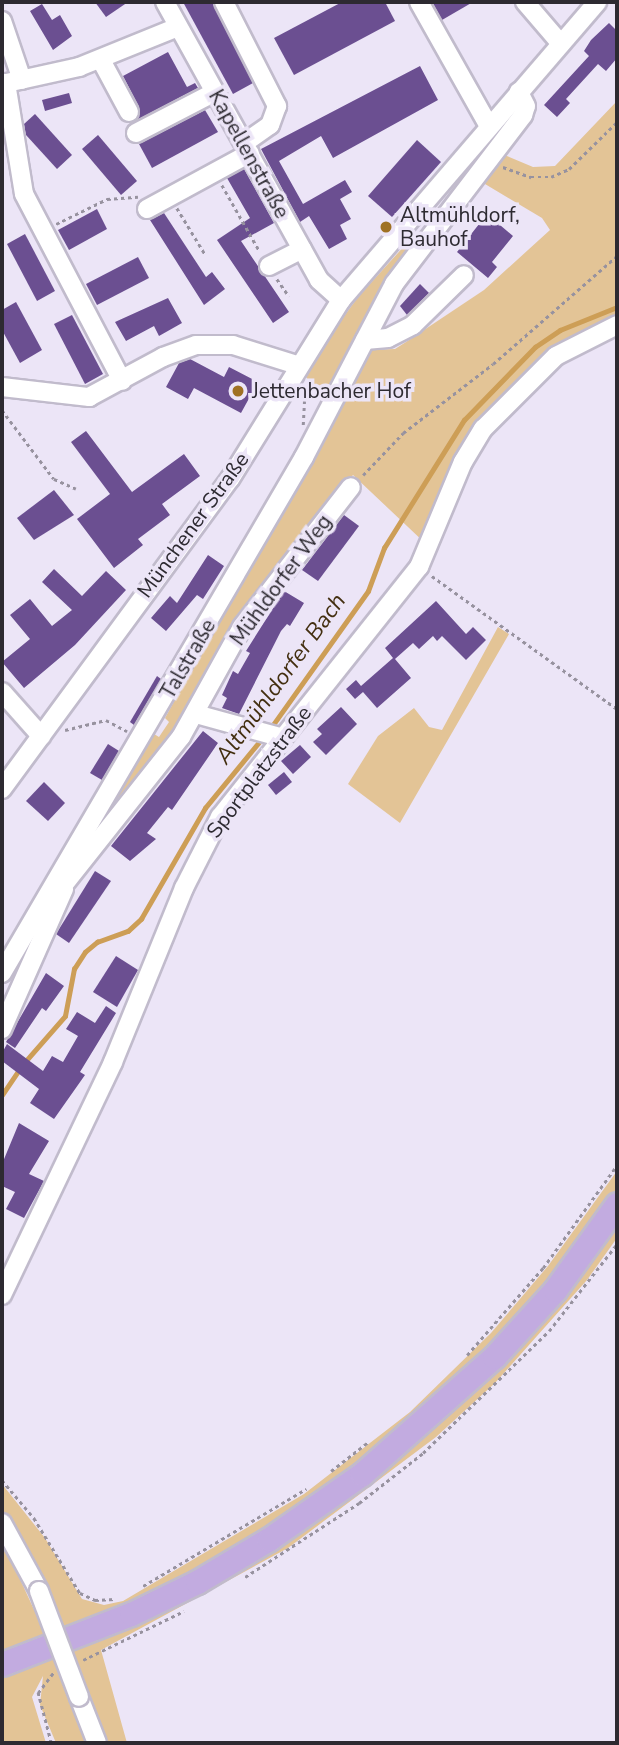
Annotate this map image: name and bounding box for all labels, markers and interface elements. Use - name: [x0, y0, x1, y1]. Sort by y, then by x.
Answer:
- street label: Kapellenstraße: [203, 85, 295, 223]
- place label: Altmühldorf, Bauhof: [400, 202, 520, 252]
- marker: Altmühldorf, Bauhof: [378, 219, 394, 235]
- place label: Jettenbacher Hof: [252, 378, 411, 404]
- marker: Jettenbacher Hof: [230, 383, 246, 399]
- street label: Münchener Straße: [132, 447, 254, 603]
- street label: Mühldorfer Weg: [225, 510, 337, 650]
- water label: Altmühldorfer Bach: [210, 588, 352, 770]
- street label: Talstraße: [155, 614, 221, 704]
- street label: Sportplatzstraße: [201, 701, 317, 843]

